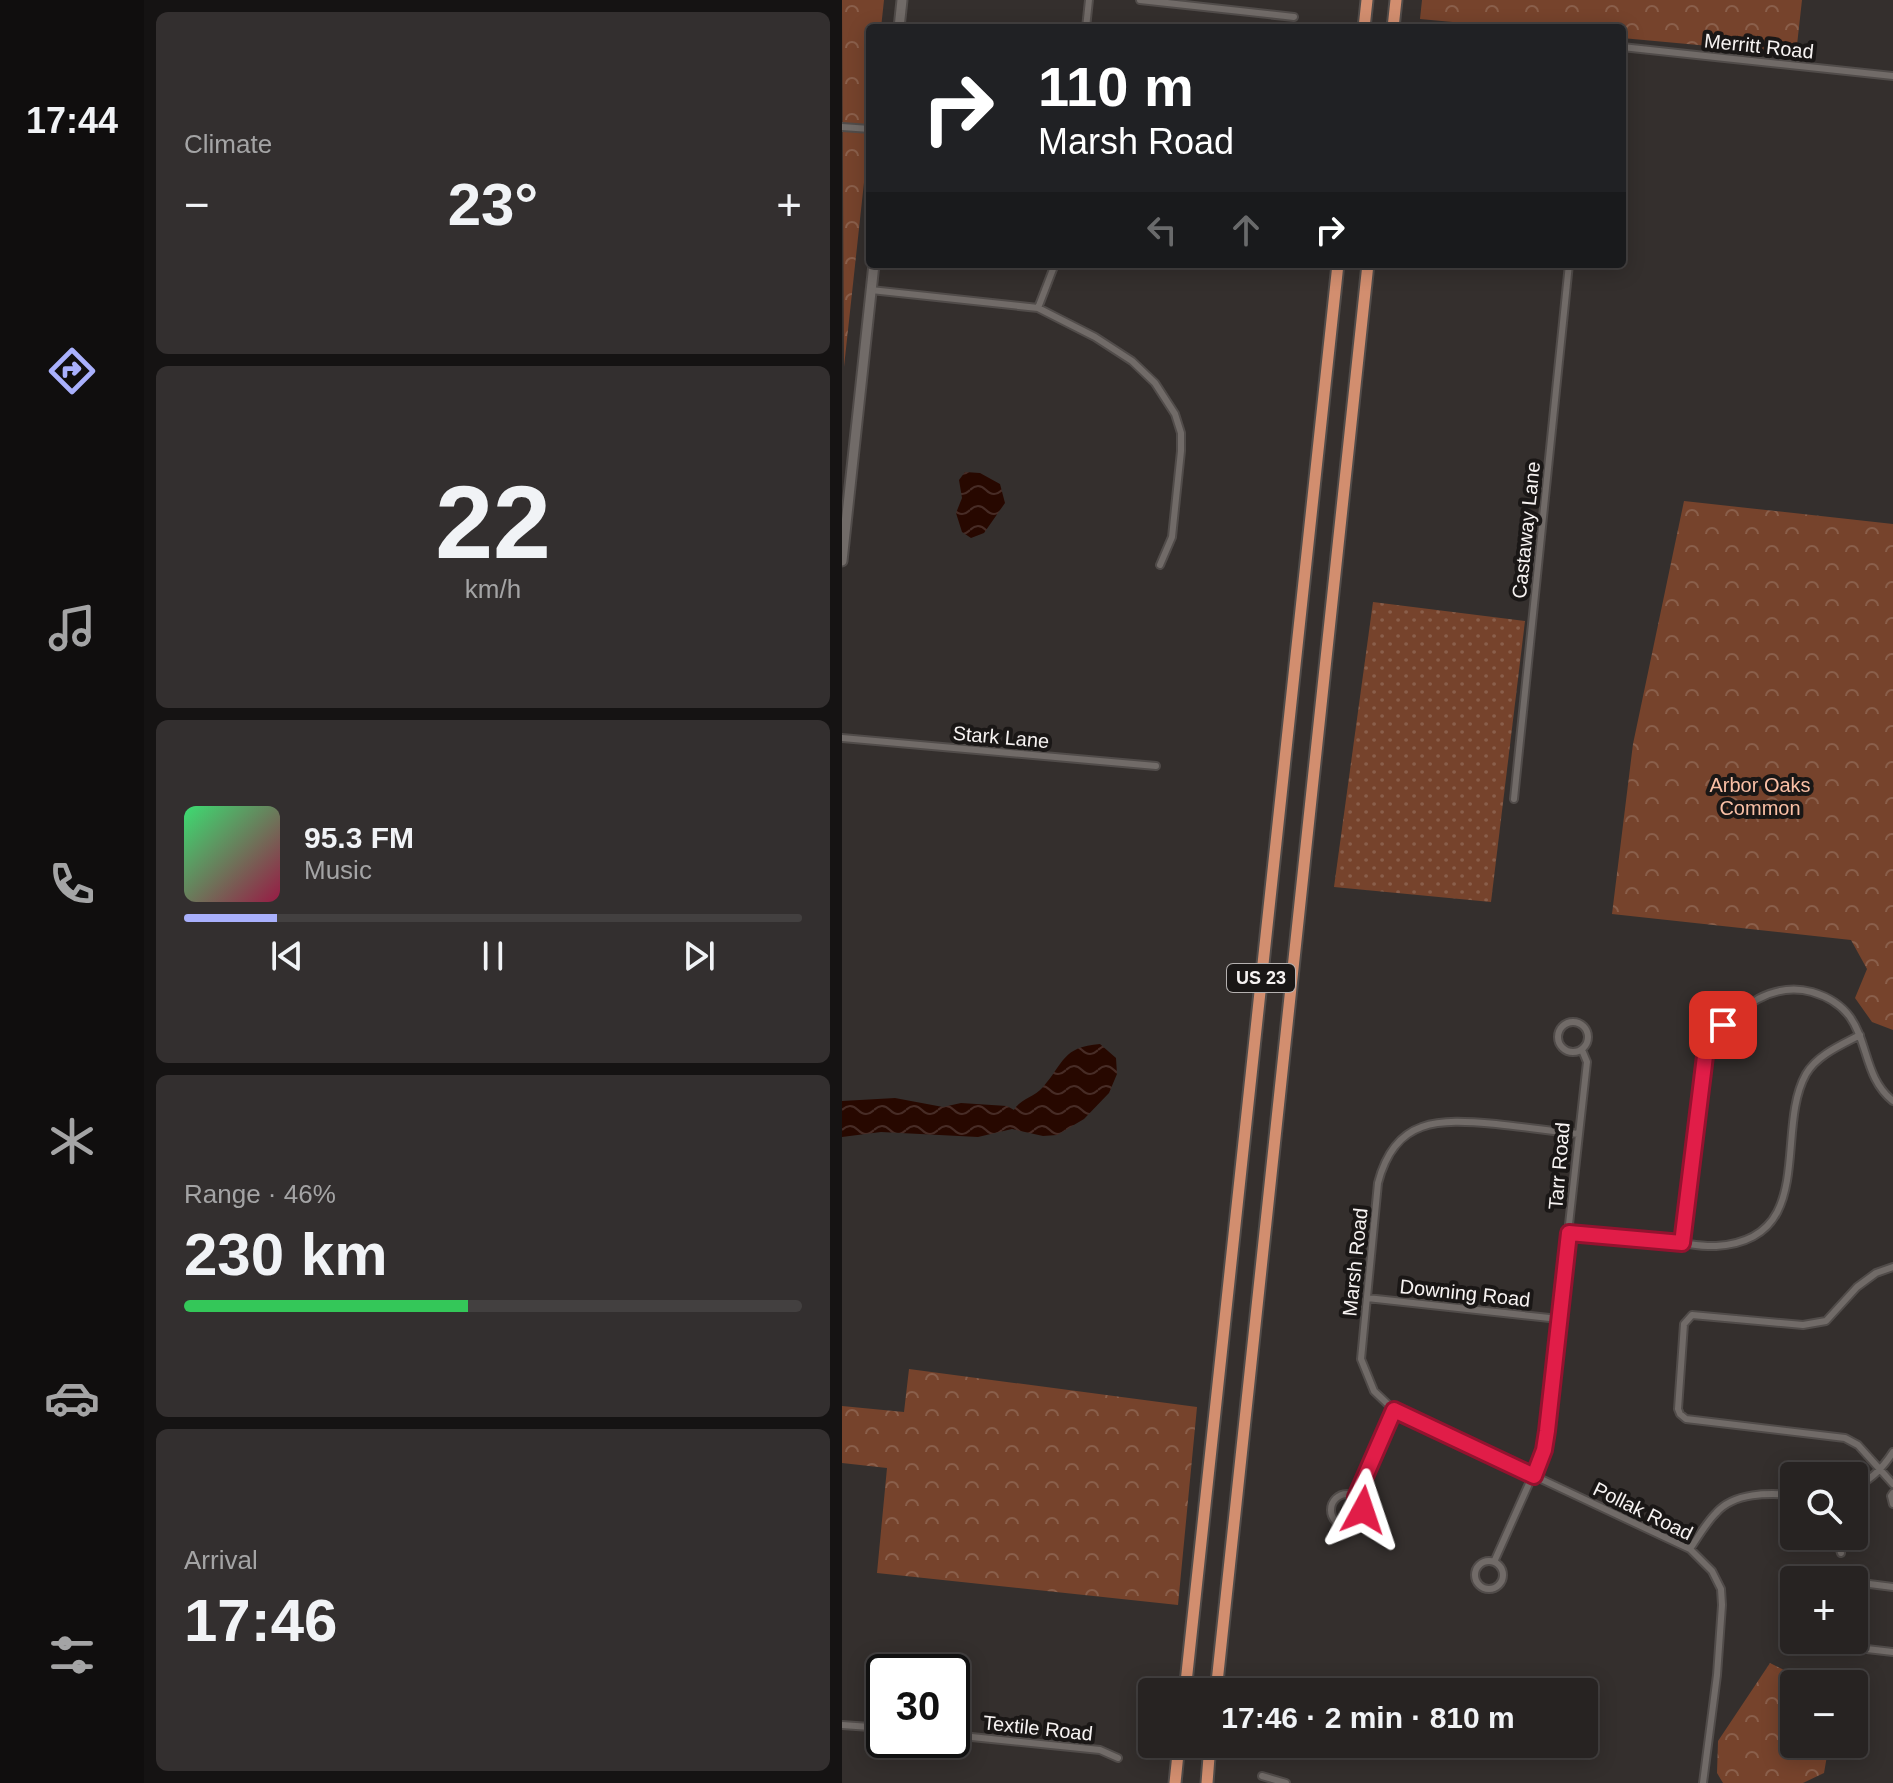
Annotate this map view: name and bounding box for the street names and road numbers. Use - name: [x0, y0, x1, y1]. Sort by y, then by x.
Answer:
- street label: Merritt Road: [1703, 29, 1815, 63]
- street label: Castaway Lane: [1508, 460, 1544, 600]
- street label: Stark Lane: [952, 722, 1050, 752]
- road number: US 23: [1227, 964, 1295, 992]
- street label: Tarr Road: [1544, 1121, 1574, 1211]
- street label: Marsh Road: [1338, 1207, 1372, 1317]
- street label: Downing Road: [1399, 1275, 1531, 1311]
- street label: Pollak Road: [1590, 1477, 1696, 1545]
- street label: Textile Road: [982, 1711, 1094, 1745]

